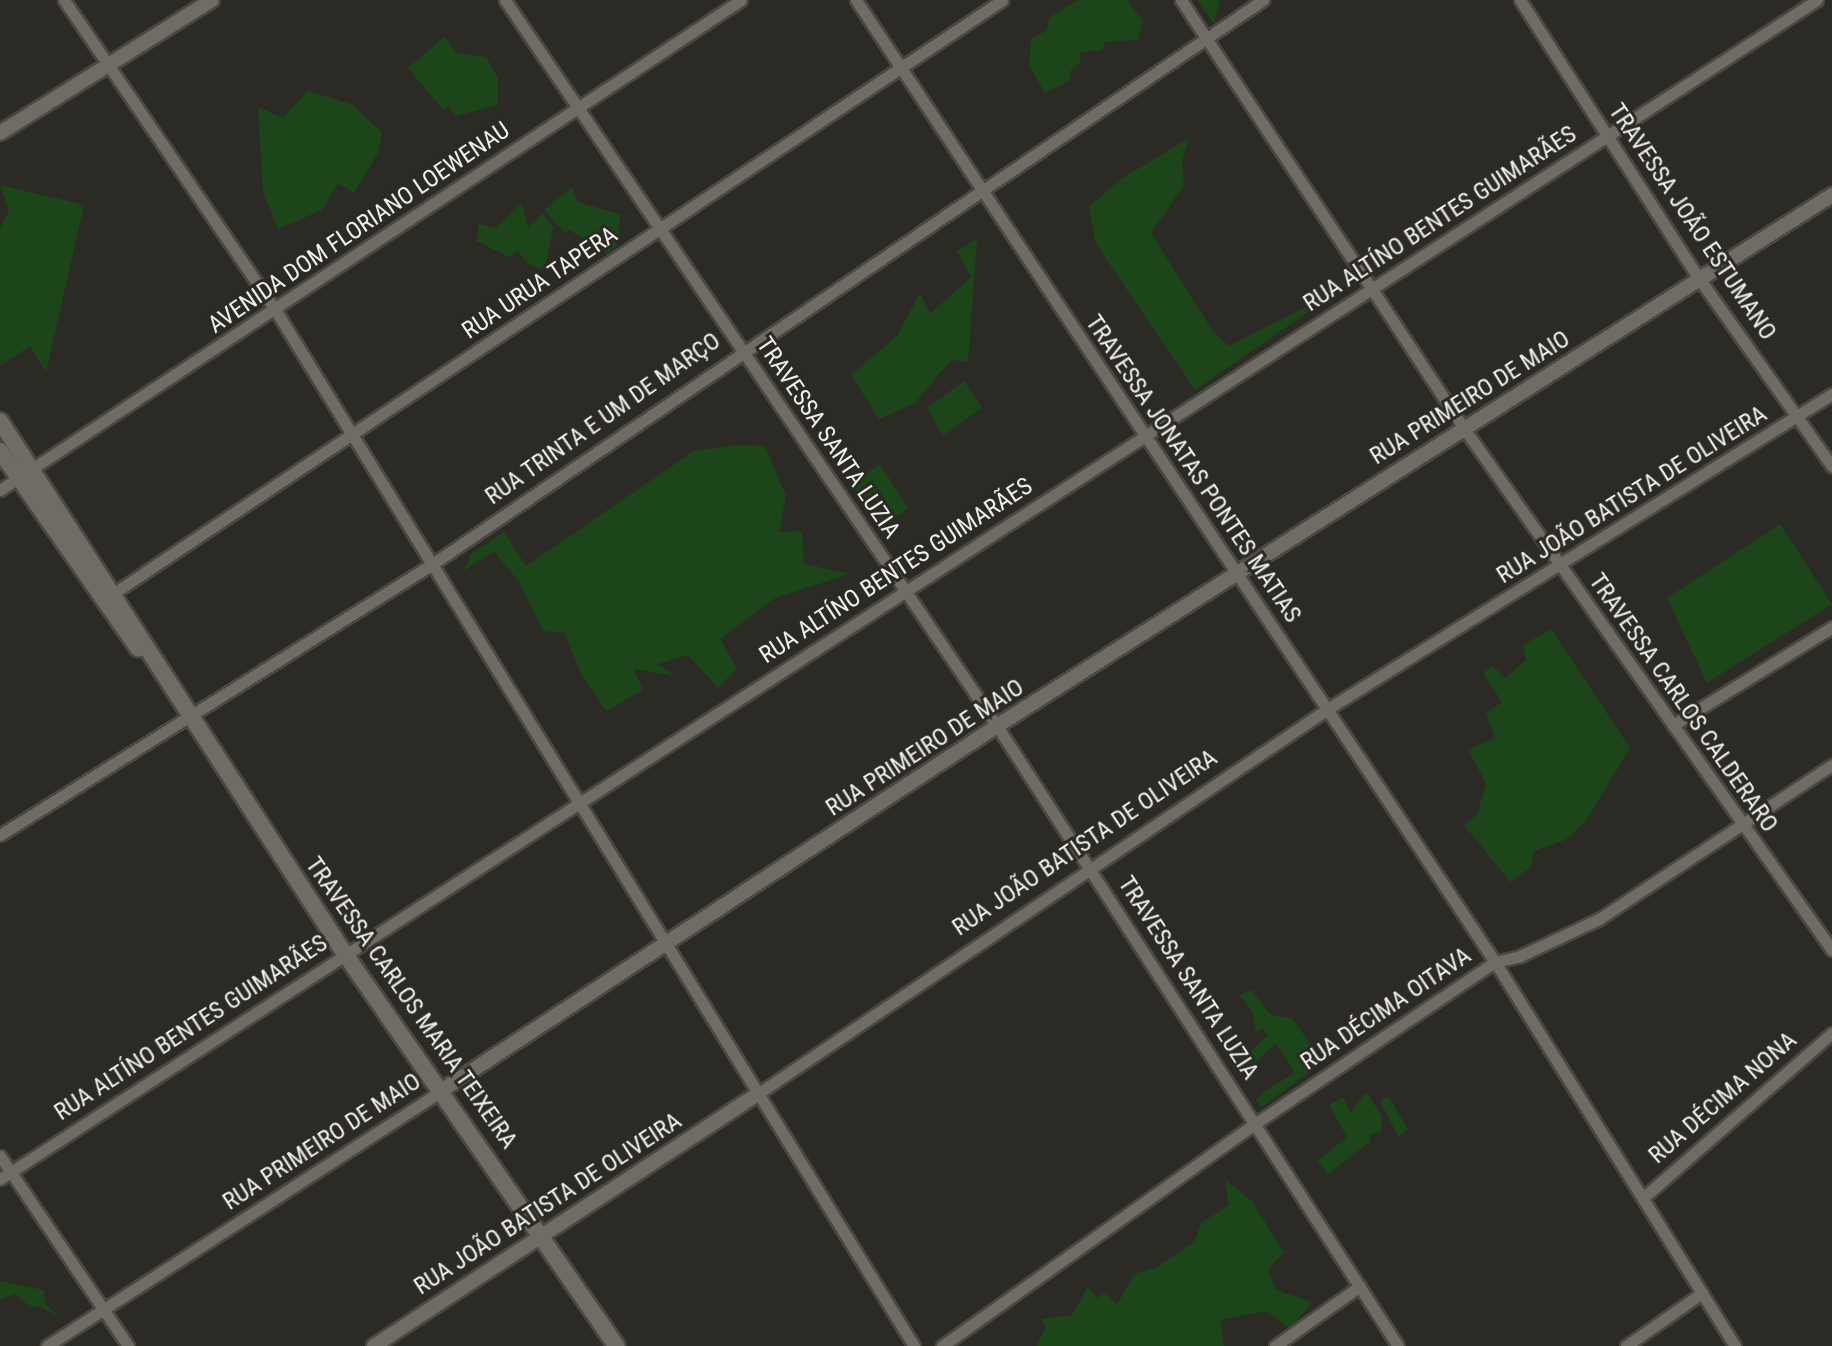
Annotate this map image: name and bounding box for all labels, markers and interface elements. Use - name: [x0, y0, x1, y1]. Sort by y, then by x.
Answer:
- street label: TRAVESSA JOÃO ESTUMANO: [1602, 98, 1782, 346]
- street label: AVENIDA DOM FLORIANO LOEWENAU: [203, 116, 515, 340]
- street label: RUA ALTÍNO BENTES GUIMARÃES: [1298, 120, 1582, 318]
- street label: RUA URUA TAPERA: [457, 220, 623, 346]
- street label: TRAVESSA JONATAS PONTES MATIAS: [1079, 310, 1307, 628]
- street label: RUA PRIMEIRO DE MAIO: [1365, 325, 1575, 471]
- street label: RUA TRINTA E UM DE MARÇO: [480, 327, 726, 511]
- street label: TRAVESSA SANTA LUZIA: [750, 332, 906, 544]
- street label: RUA JOÃO BATISTA DE OLIVEIRA: [1492, 400, 1772, 590]
- street label: RUA ALTÍNO BENTES GUIMARÃES: [754, 472, 1038, 670]
- street label: TRAVESSA CARLOS CALDERARO: [1583, 568, 1783, 838]
- street label: RUA PRIMEIRO DE MAIO: [821, 673, 1029, 823]
- street label: RUA JOÃO BATISTA DE OLIVEIRA: [947, 744, 1223, 942]
- street label: TRAVESSA CARLOS MARIA TEIXEIRA: [299, 852, 523, 1154]
- street label: TRAVESSA SANTA LUZIA: [1112, 871, 1264, 1085]
- street label: RUA ALTÍNO BENTES GUIMARÃES: [49, 929, 333, 1127]
- street label: RUA DÉCIMA OITAVA: [1295, 941, 1477, 1077]
- street label: RUA DÉCIMA NONA: [1643, 1026, 1803, 1170]
- street label: RUA PRIMEIRO DE MAIO: [218, 1067, 426, 1217]
- street label: RUA JOÃO BATISTA DE OLIVEIRA: [409, 1107, 687, 1301]

